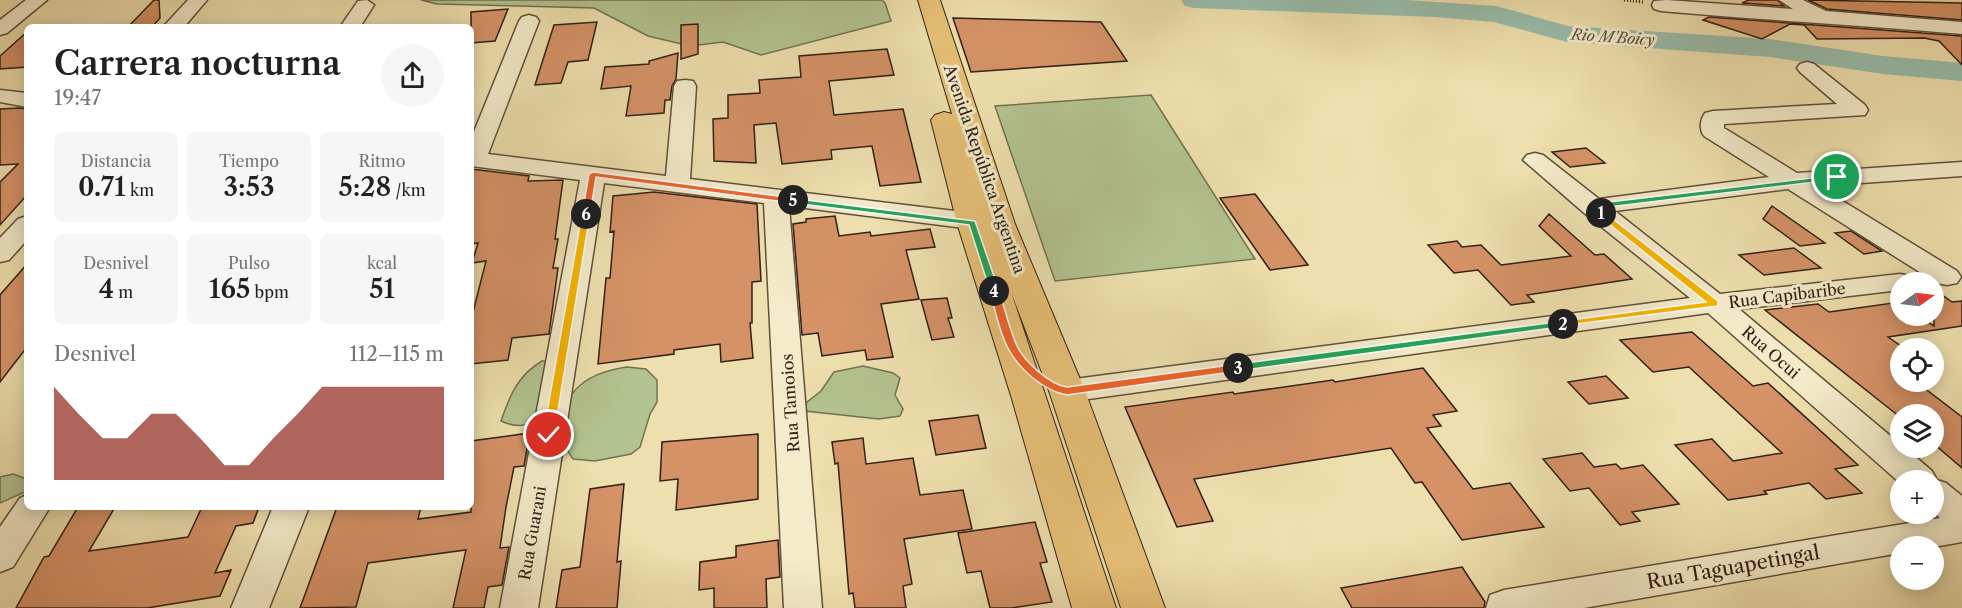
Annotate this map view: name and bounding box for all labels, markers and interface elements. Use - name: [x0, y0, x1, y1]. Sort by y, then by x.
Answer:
- water label: Rio M'Boicy: [1570, 25, 1656, 49]
- text: Carrera nocturna: [54, 43, 341, 84]
- button: share: [381, 44, 444, 107]
- street label: Avenida República Argentina: [939, 61, 1030, 277]
- text: 19:47: [54, 86, 101, 110]
- text: Distancia: [81, 151, 151, 171]
- text: Tiempo: [219, 151, 279, 171]
- text: Ritmo: [359, 151, 405, 171]
- pin: [1811, 151, 1862, 202]
- icon: arrive: [1820, 160, 1853, 193]
- text: 0.71: [78, 171, 126, 203]
- text: 3:53: [224, 171, 274, 203]
- text: 5:28: [338, 171, 391, 203]
- text: km: [126, 180, 154, 200]
- text: /km: [391, 180, 426, 200]
- pin: 5: [778, 185, 808, 215]
- text: 5: [789, 190, 797, 210]
- pin: 1: [1586, 198, 1616, 228]
- pin: 6: [571, 199, 601, 229]
- text: 1: [1597, 203, 1605, 223]
- text: 6: [581, 204, 591, 224]
- text: Desnivel: [83, 253, 149, 273]
- text: Pulso: [228, 253, 270, 273]
- text: kcal: [367, 253, 397, 273]
- north arrow: [1890, 272, 1944, 326]
- map controls: [1890, 272, 1944, 590]
- text: 4: [99, 273, 114, 305]
- text: 165: [209, 273, 250, 305]
- text: 51: [369, 273, 395, 305]
- pin: 4: [979, 276, 1009, 306]
- street label: Rua Capibaribe: [1727, 278, 1847, 312]
- text: 4: [989, 281, 999, 301]
- text: m: [114, 282, 133, 302]
- text: bpm: [250, 282, 289, 302]
- pin: 2: [1548, 309, 1578, 339]
- text: 2: [1558, 314, 1568, 334]
- street label: Rua Ocui: [1738, 321, 1804, 383]
- button: locate: [1890, 338, 1944, 392]
- text: Desnivel: [54, 342, 136, 366]
- text: 112–115 m: [349, 342, 444, 366]
- street label: Rua Tamoios: [777, 353, 803, 453]
- pin: 3: [1223, 353, 1253, 383]
- text: 3: [1233, 358, 1243, 378]
- button: layers: [1890, 404, 1944, 458]
- pin: [523, 409, 574, 460]
- icon: check: [532, 418, 565, 451]
- button: +: [1890, 470, 1944, 524]
- street label: Rua Guarani: [514, 484, 550, 582]
- button: −: [1890, 536, 1944, 590]
- street label: Rua Taguapetingal: [1645, 540, 1821, 594]

